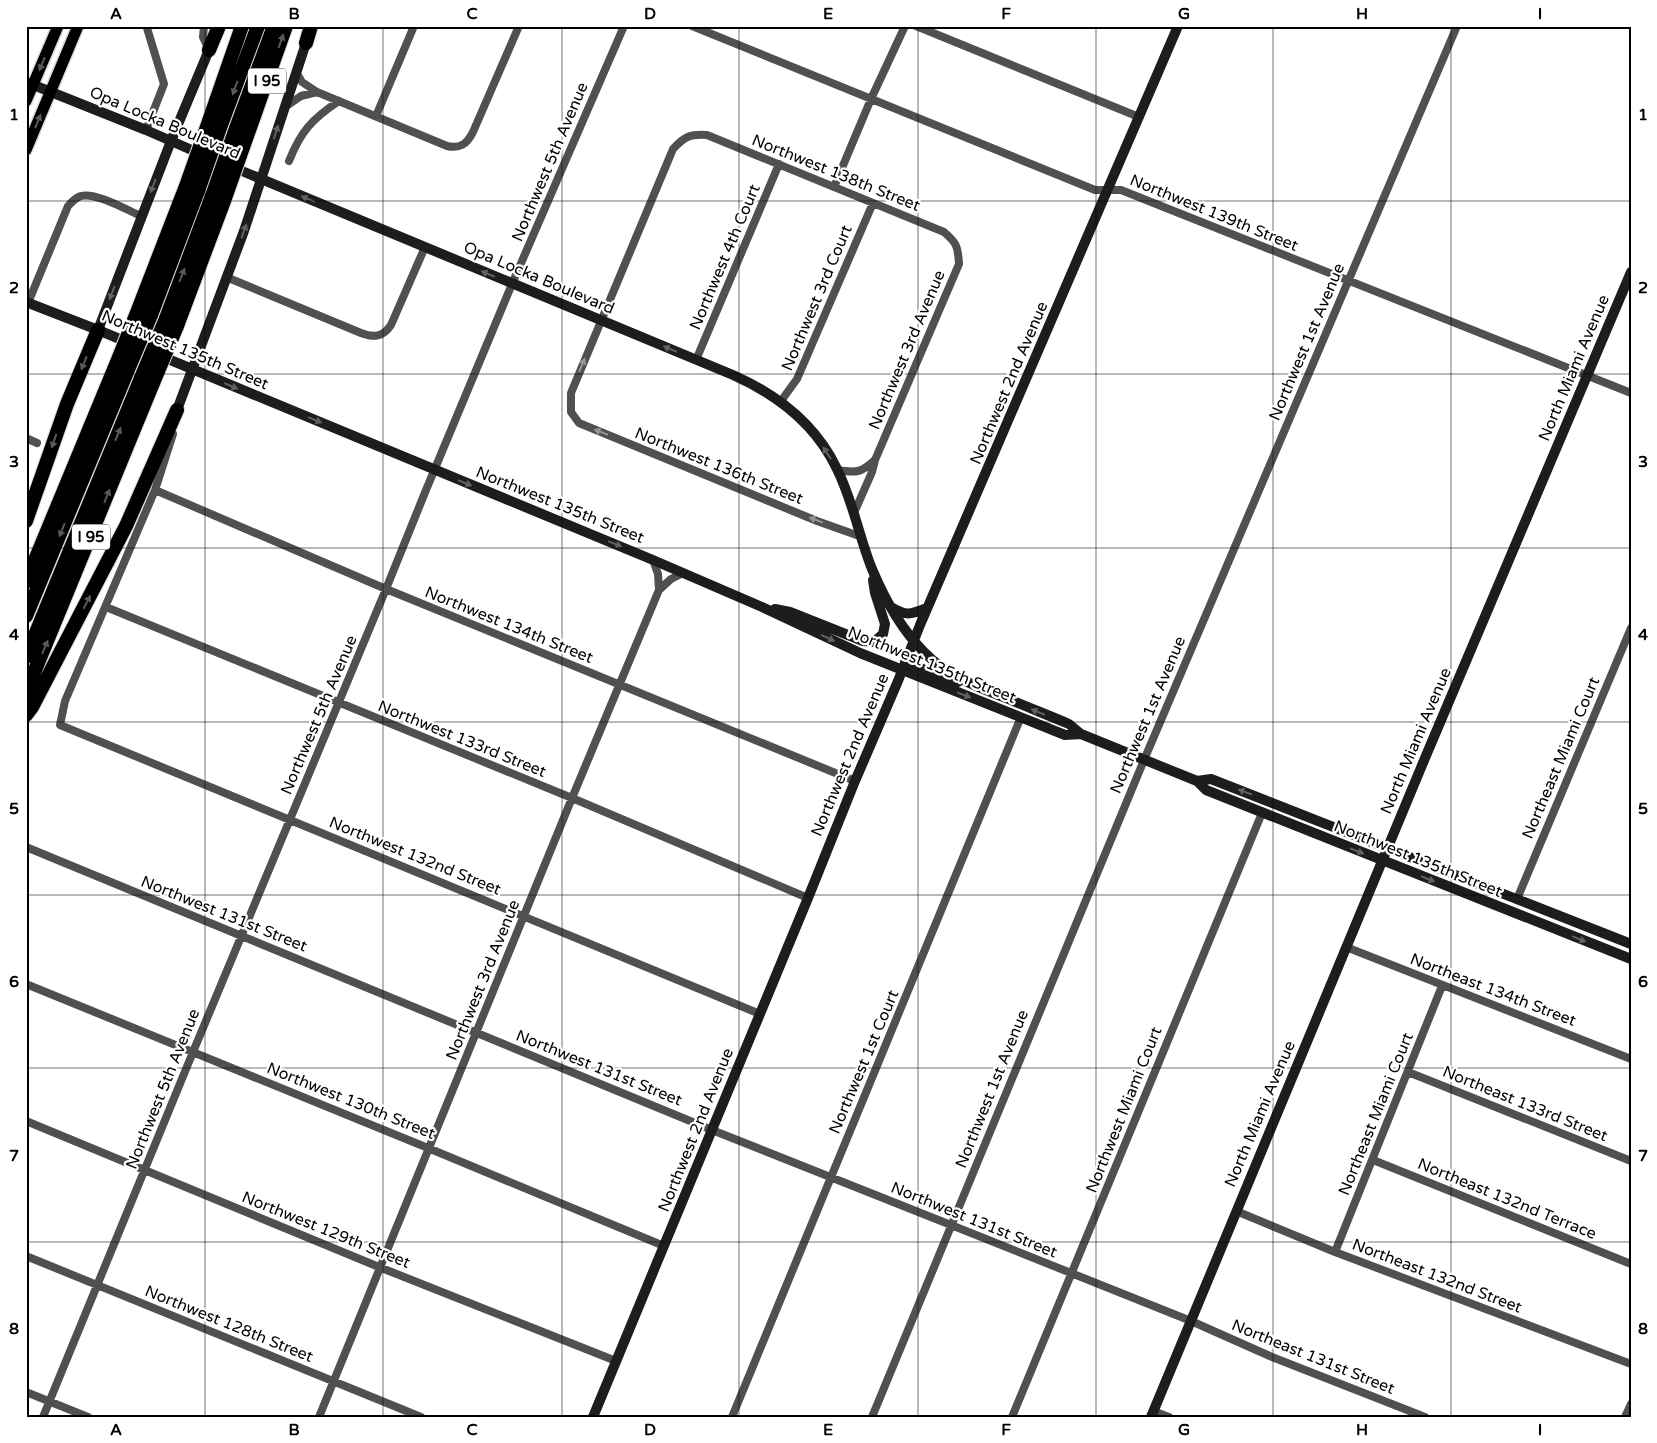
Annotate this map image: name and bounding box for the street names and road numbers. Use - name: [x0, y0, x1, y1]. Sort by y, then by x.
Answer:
- road number: I 95: [248, 68, 286, 94]
- street label: Northwest 5th Avenue: [507, 79, 593, 245]
- street label: Opa Locka Boulevard: [86, 82, 244, 164]
- street label: Northwest 138th Street: [749, 130, 923, 216]
- street label: Northwest 139th Street: [1127, 170, 1301, 256]
- street label: Northwest 4th Court: [685, 181, 765, 333]
- street label: Northwest 3rd Court: [777, 222, 857, 374]
- street label: Opa Locka Boulevard: [460, 237, 618, 319]
- street label: Northwest 1st Avenue: [1265, 260, 1349, 424]
- street label: Northwest 3rd Avenue: [864, 267, 950, 433]
- street label: North Miami Avenue: [1534, 292, 1614, 444]
- street label: Northwest 2nd Avenue: [966, 299, 1052, 467]
- street label: Northwest 135th Street: [98, 306, 272, 394]
- street label: Northwest 136th Street: [632, 423, 806, 509]
- street label: Northwest 135th Street: [473, 462, 647, 548]
- road number: I 95: [72, 524, 110, 550]
- street label: Northwest 134th Street: [422, 582, 596, 668]
- street label: Northwest 135th Street: [845, 622, 1019, 708]
- street label: Northwest 5th Avenue: [276, 632, 362, 798]
- street label: Northwest 1st Avenue: [1106, 633, 1190, 797]
- street label: North Miami Avenue: [1376, 665, 1456, 817]
- street label: Northwest 2nd Avenue: [807, 671, 893, 839]
- street label: Northeast Miami Court: [1518, 674, 1604, 842]
- street label: Northwest 133rd Street: [375, 696, 549, 782]
- street label: Northwest 132nd Street: [326, 812, 504, 900]
- street label: Northwest 135th Street: [1331, 816, 1505, 902]
- street label: Northwest 131st Street: [138, 871, 310, 957]
- street label: Northwest 3rd Avenue: [442, 897, 524, 1063]
- street label: Northeast 134th Street: [1407, 949, 1579, 1031]
- street label: Northwest 1st Court: [825, 987, 903, 1137]
- street label: Northwest 5th Avenue: [122, 1006, 204, 1172]
- street label: Northwest 1st Avenue: [951, 1007, 1033, 1171]
- street label: Northwest Miami Court: [1082, 1024, 1166, 1196]
- street label: Northwest 131st Street: [513, 1025, 685, 1111]
- street label: Northeast Miami Court: [1334, 1030, 1418, 1198]
- street label: North Miami Avenue: [1220, 1038, 1300, 1190]
- street label: Northwest 2nd Avenue: [654, 1045, 738, 1215]
- street label: Northwest 130th Street: [264, 1058, 438, 1144]
- street label: Northeast 133rd Street: [1440, 1062, 1610, 1146]
- street label: Northeast 132nd Terrace: [1415, 1154, 1599, 1244]
- street label: Northwest 131st Street: [888, 1177, 1060, 1263]
- street label: Northwest 129th Street: [239, 1187, 413, 1273]
- street label: Northeast 132nd Street: [1349, 1234, 1525, 1318]
- street label: Northwest 128th Street: [142, 1281, 316, 1367]
- street label: Northeast 131st Street: [1229, 1315, 1397, 1399]

